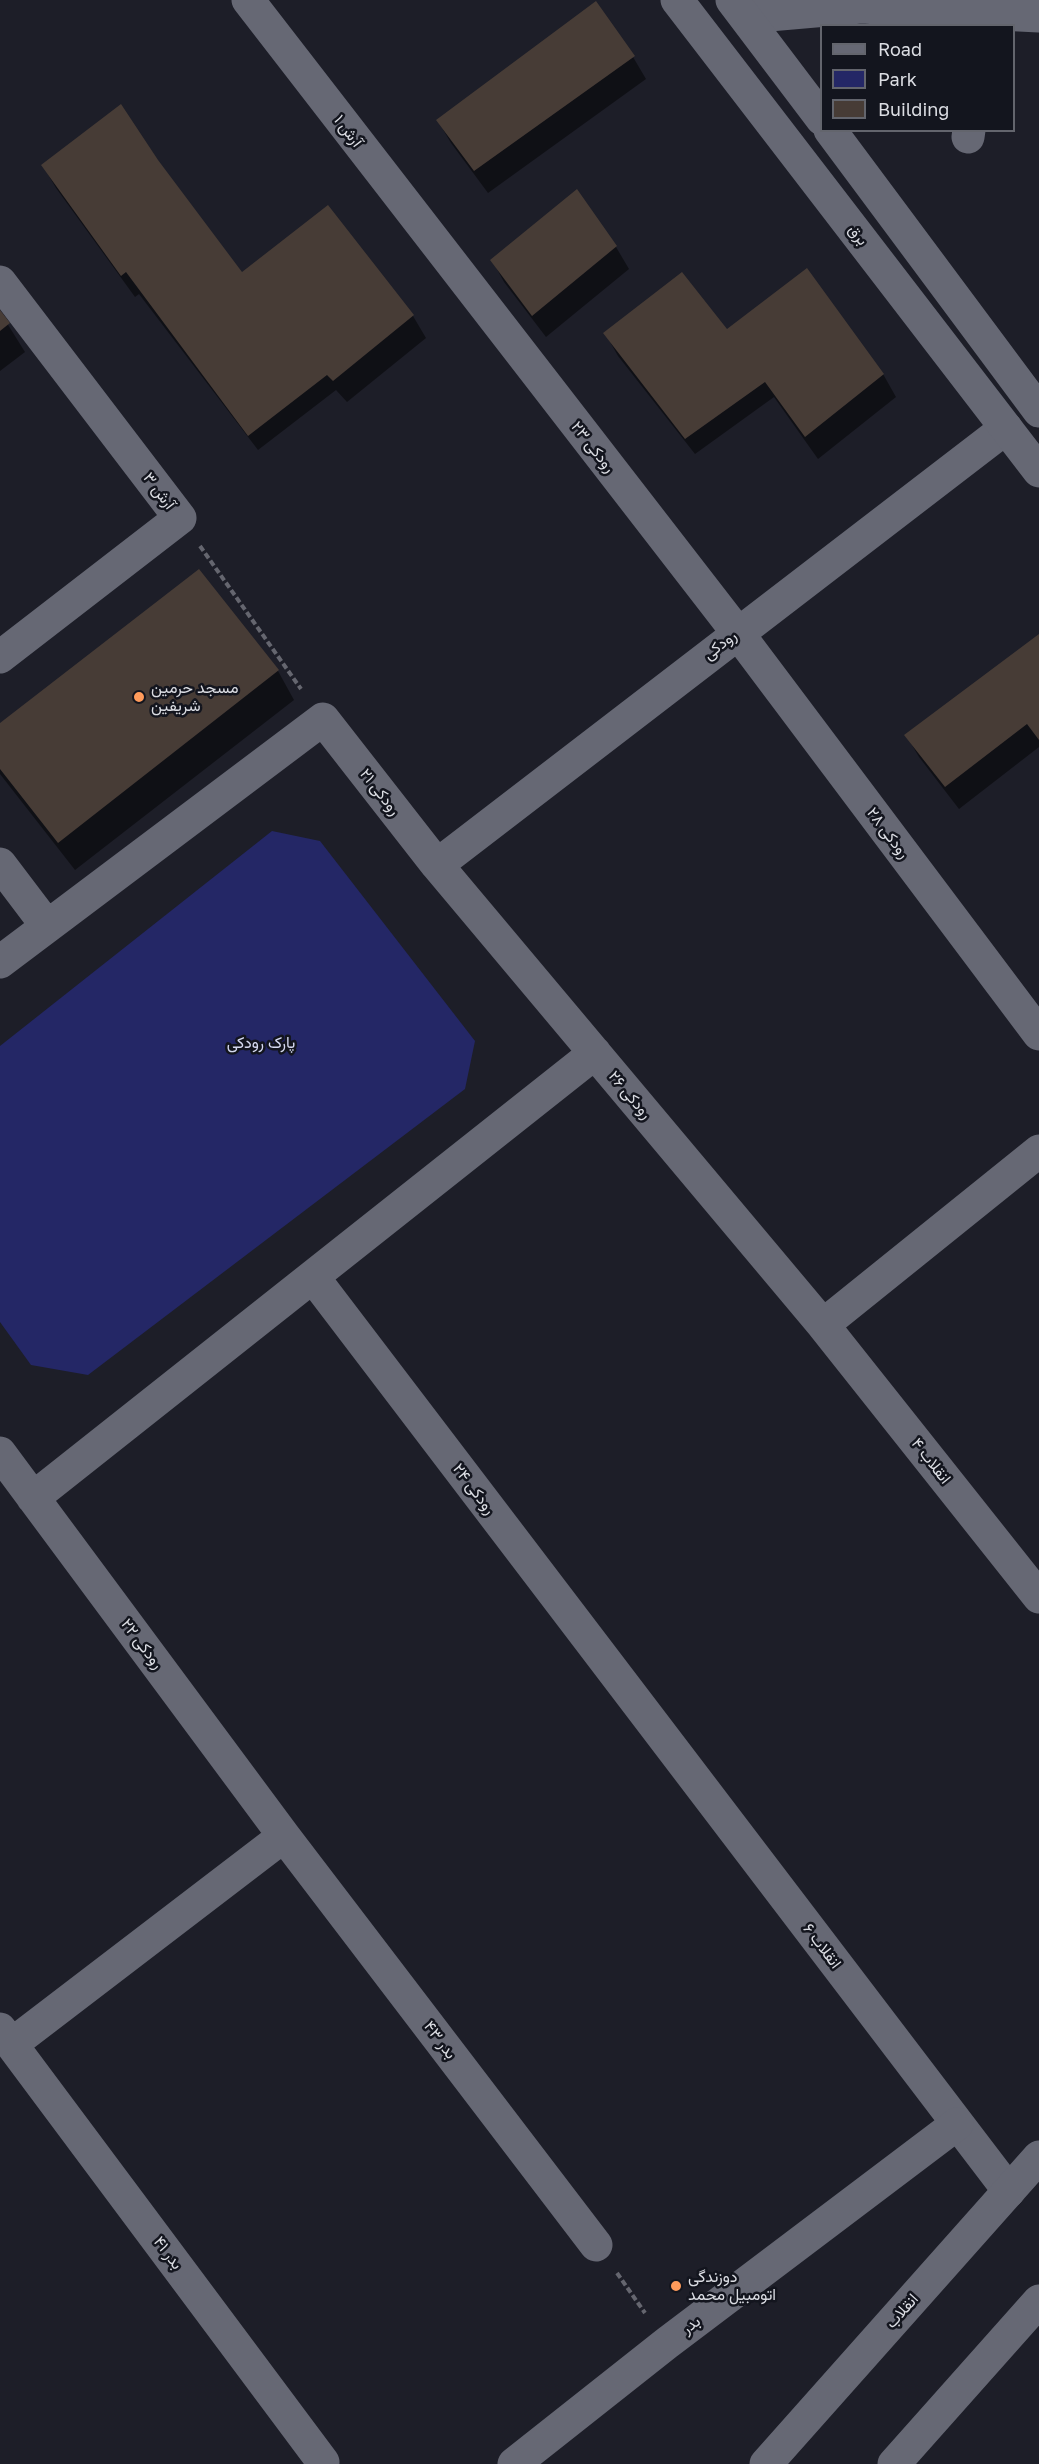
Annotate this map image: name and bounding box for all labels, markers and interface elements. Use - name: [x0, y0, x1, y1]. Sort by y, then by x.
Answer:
- legend: [820, 24, 1015, 132]
- text: Road: [878, 38, 922, 60]
- text: Park: [878, 68, 917, 90]
- text: Building: [878, 98, 949, 120]
- street label: آرش ۱: [330, 111, 366, 151]
- street label: برق: [844, 221, 872, 249]
- street label: رودکی ۲۳: [567, 417, 619, 477]
- street label: آرش ۳: [139, 469, 179, 513]
- street label: رودکی: [699, 626, 741, 664]
- place label: مسجد حرمین شریفین: [151, 678, 239, 716]
- marker: مسجد حرمین شریفین: [132, 690, 146, 704]
- street label: رودکی ۲۱: [356, 765, 404, 819]
- street label: رودکی ۲۸: [863, 804, 913, 862]
- park label: پارک رودکی: [227, 1033, 295, 1053]
- street label: رودکی ۲۶: [604, 1067, 656, 1123]
- street label: انقلاب ۴: [907, 1434, 955, 1488]
- street label: رودکی ۲۴: [449, 1460, 499, 1518]
- street label: رودکی ۲۲: [117, 1615, 167, 1673]
- street label: انقلاب ۶: [799, 1920, 845, 1972]
- street label: بدر ۴۳: [420, 2017, 460, 2063]
- street label: بدر ۴۱: [149, 2233, 187, 2273]
- place label: دوزندگی اتومبیل محمد: [688, 2267, 776, 2305]
- marker: دوزندگی اتومبیل محمد: [669, 2279, 683, 2293]
- street label: انقلاب: [882, 2290, 922, 2332]
- street label: بدر: [678, 2312, 704, 2338]

